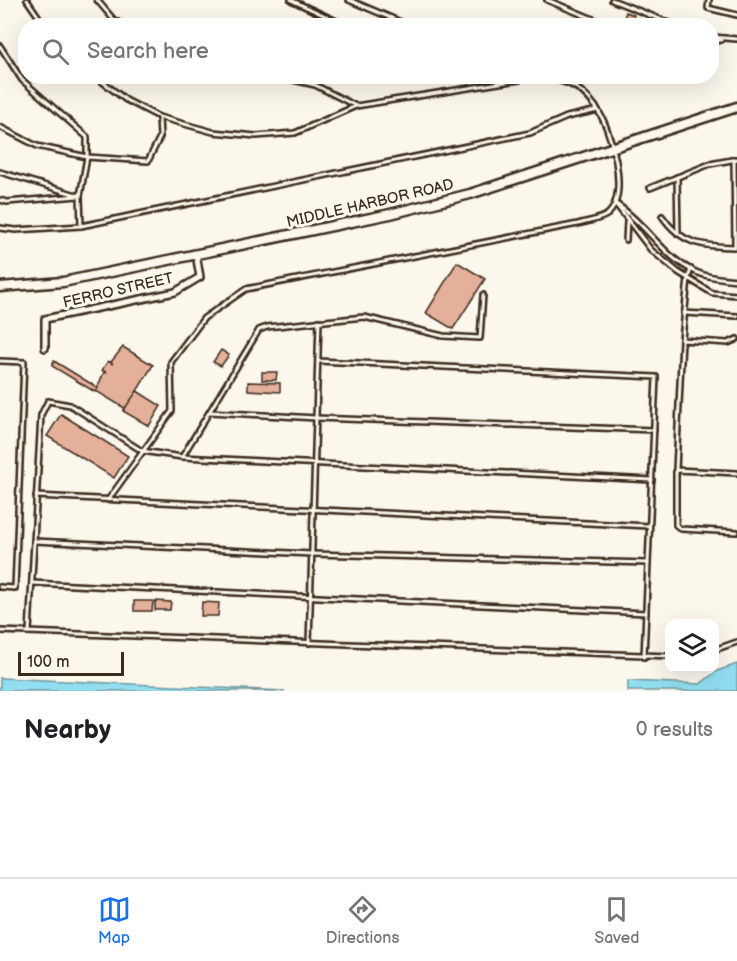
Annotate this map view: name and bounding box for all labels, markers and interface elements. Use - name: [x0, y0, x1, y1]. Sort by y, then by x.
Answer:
- search box: [18, 18, 719, 84]
- icon: search: [39, 35, 72, 68]
- text: Search here: [87, 38, 209, 65]
- street label: MIDDLE HARBOR ROAD: [285, 175, 456, 232]
- street label: FERRO STREET: [61, 269, 175, 312]
- map controls: [665, 619, 719, 673]
- button: layers: [665, 619, 719, 673]
- scale bar: [18, 649, 124, 676]
- text: 100 m: [27, 653, 70, 672]
- text: Nearby: [24, 715, 111, 746]
- text: 0 results: [636, 718, 713, 742]
- tab: Map: [98, 893, 131, 948]
- tab: Directions: [326, 893, 399, 948]
- tab: Saved: [594, 893, 639, 948]

